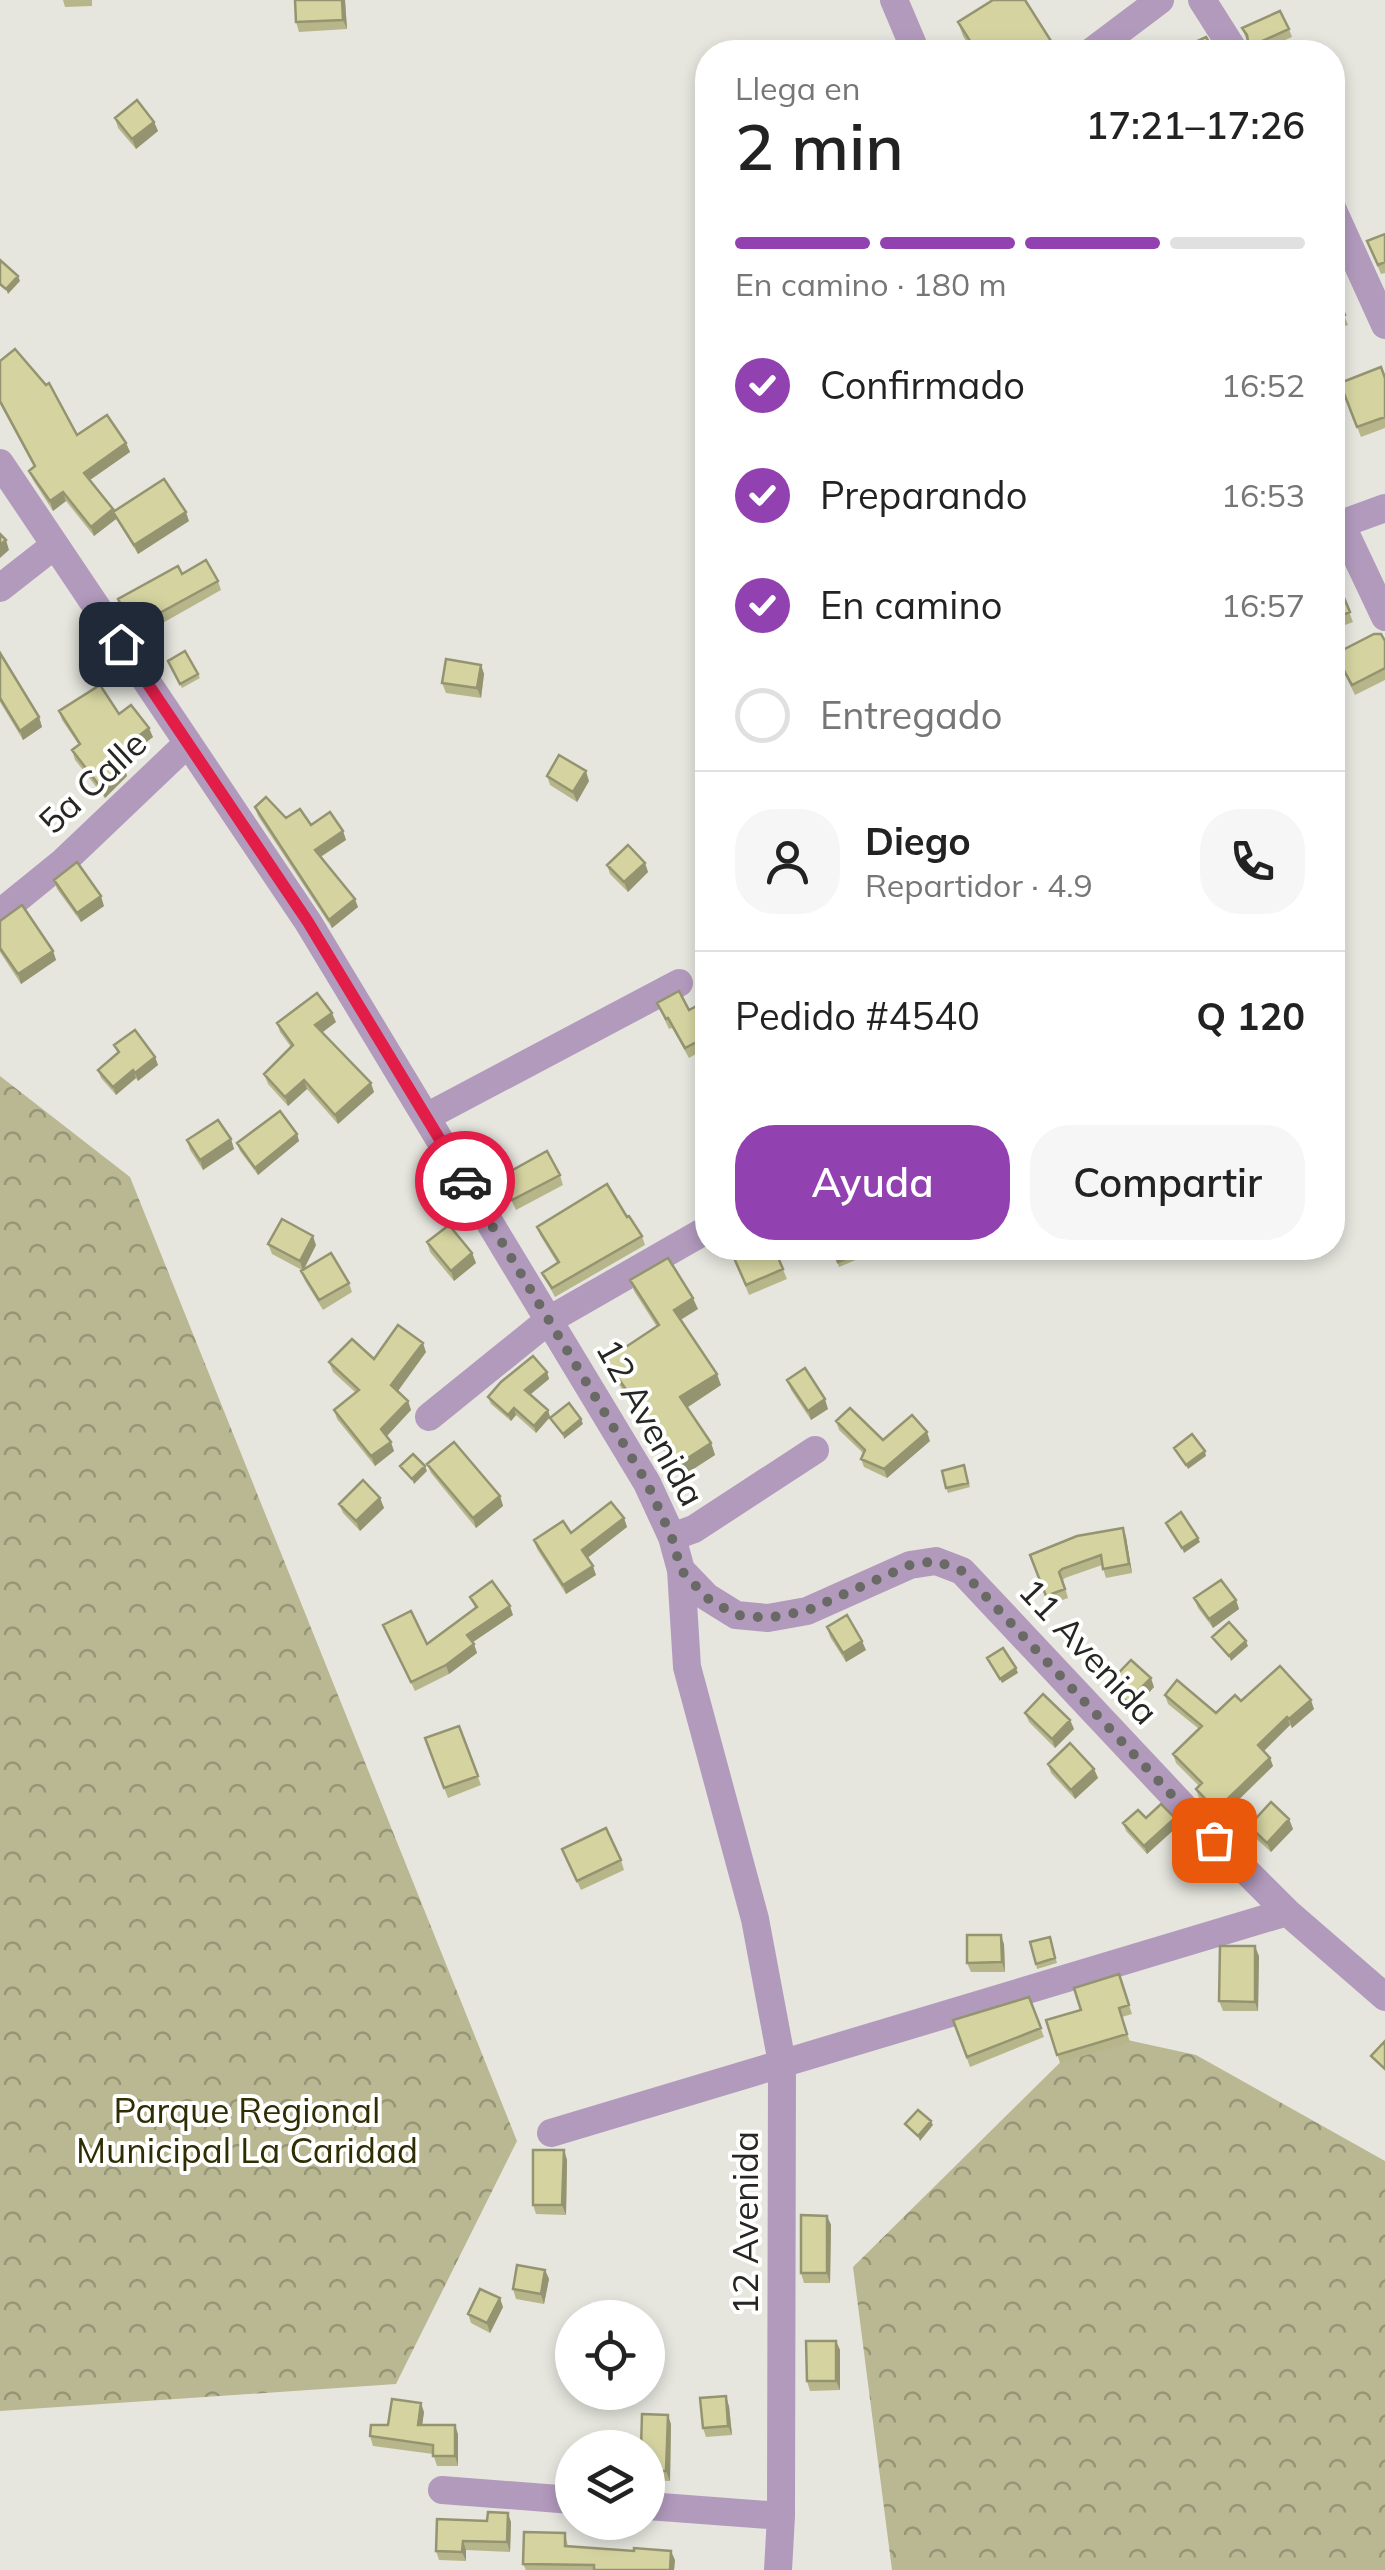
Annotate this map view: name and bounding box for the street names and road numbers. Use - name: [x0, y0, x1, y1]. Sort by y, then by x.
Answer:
- street label: 5a Calle: [29, 721, 155, 843]
- street label: 12 Avenida: [587, 1331, 715, 1513]
- street label: 11 Avenida: [1010, 1569, 1168, 1733]
- street label: 12 Avenida: [723, 2131, 767, 2315]

